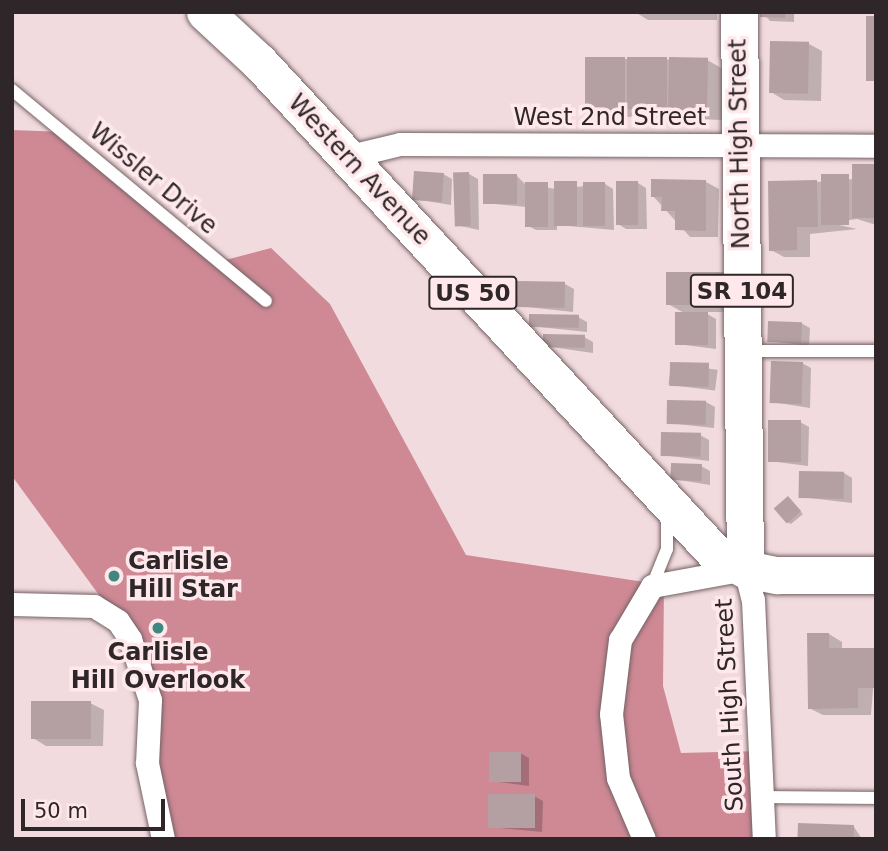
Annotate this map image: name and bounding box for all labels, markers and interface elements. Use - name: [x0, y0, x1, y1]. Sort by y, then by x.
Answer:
- street label: North High Street: [724, 39, 756, 249]
- street label: Western Avenue: [282, 89, 436, 251]
- street label: West 2nd Street: [514, 104, 706, 132]
- street label: Wissler Drive: [83, 117, 223, 241]
- road number: SR 104: [690, 272, 794, 310]
- road number: US 50: [428, 274, 518, 312]
- place label: Carlisle Hill Star: [128, 548, 238, 604]
- marker: Carlisle Hill Star: [106, 568, 122, 584]
- street label: South High Street: [710, 598, 750, 812]
- marker: Carlisle Hill Overlook: [150, 620, 166, 636]
- place label: Carlisle Hill Overlook: [71, 639, 245, 695]
- scale bar: [24, 784, 168, 828]
- text: 50 m: [34, 799, 88, 823]

